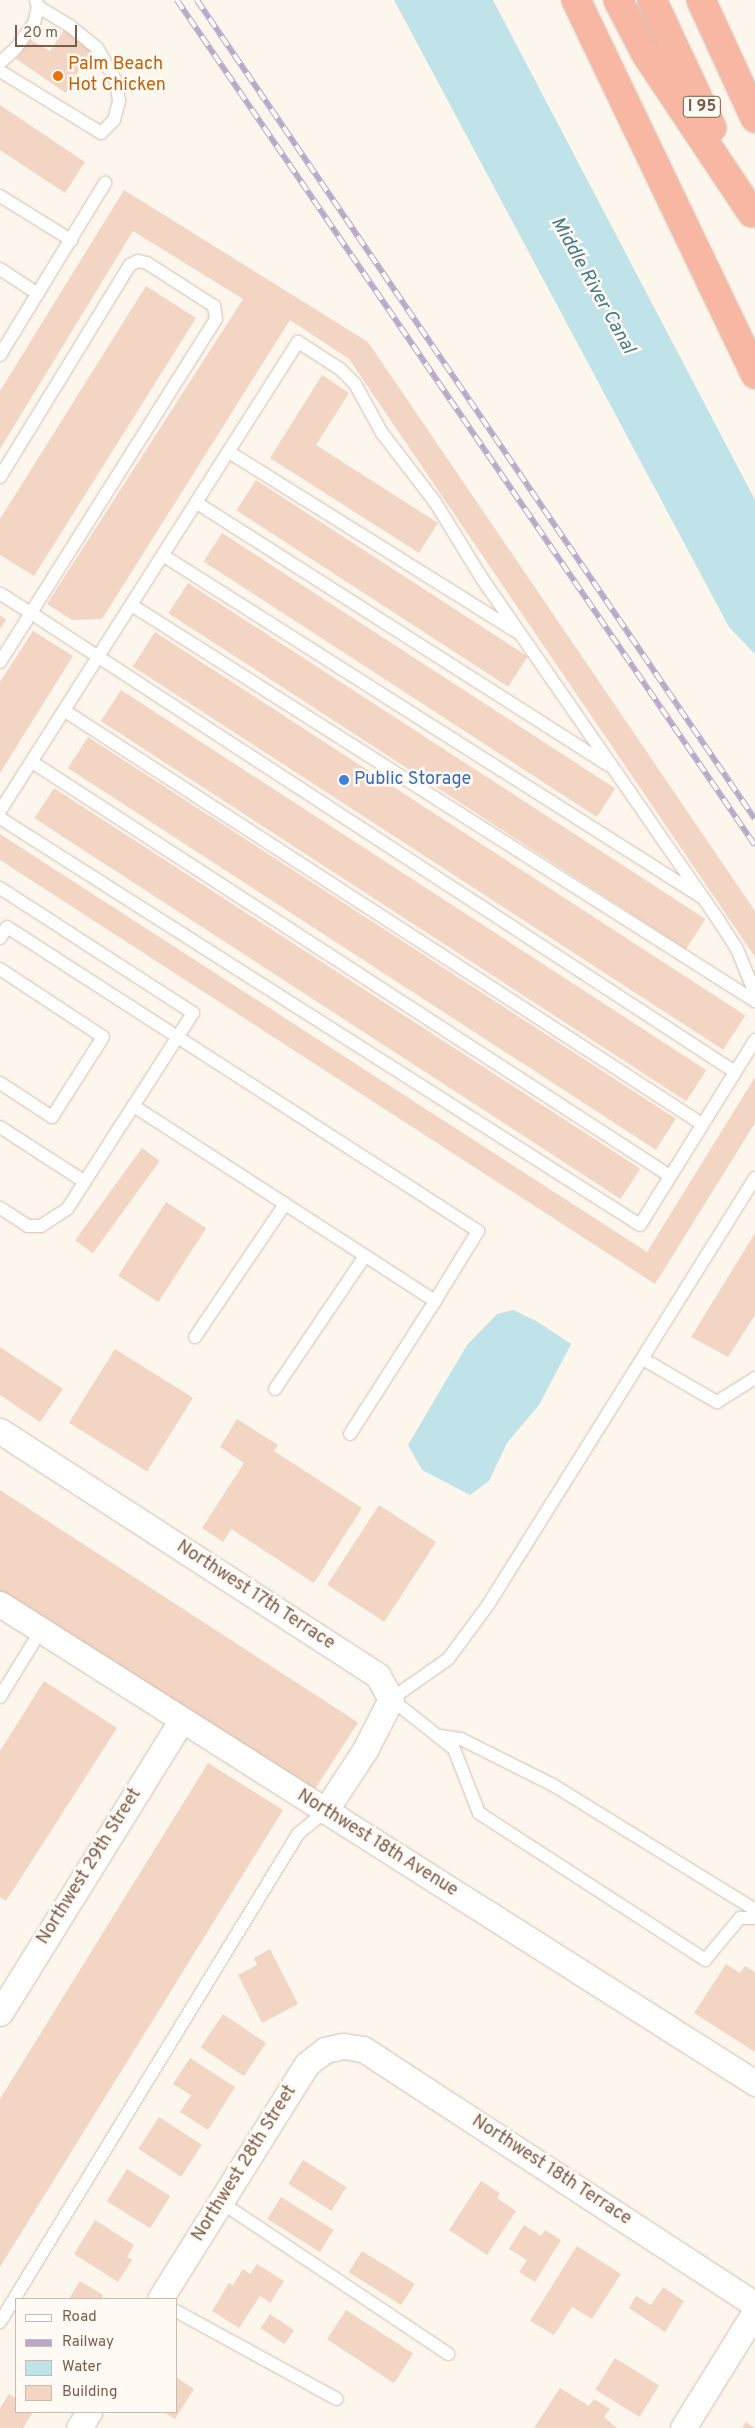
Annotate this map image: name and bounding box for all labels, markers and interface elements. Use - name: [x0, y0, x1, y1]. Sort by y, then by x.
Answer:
- scale bar: [18, 15, 80, 47]
- text: 20 m: [23, 24, 58, 43]
- place label: Palm Beach Hot Chicken: [68, 55, 166, 98]
- marker: Palm Beach Hot Chicken: [52, 70, 64, 82]
- road number: I 95: [682, 94, 722, 120]
- water label: Middle River Canal: [545, 214, 639, 358]
- place label: Public Storage: [354, 769, 471, 791]
- marker: Public Storage: [338, 774, 350, 786]
- street label: Northwest 17th Terrace: [172, 1537, 338, 1655]
- street label: Northwest 29th Street: [33, 1785, 147, 1949]
- street label: Northwest 18th Avenue: [292, 1785, 462, 1903]
- street label: Northwest 28th Street: [188, 2082, 302, 2246]
- street label: Northwest 18th Terrace: [467, 2111, 635, 2231]
- legend: [15, 2298, 178, 2413]
- text: Road: [62, 2308, 97, 2327]
- text: Railway: [62, 2333, 114, 2352]
- text: Water: [62, 2358, 101, 2377]
- text: Building: [62, 2383, 117, 2402]

